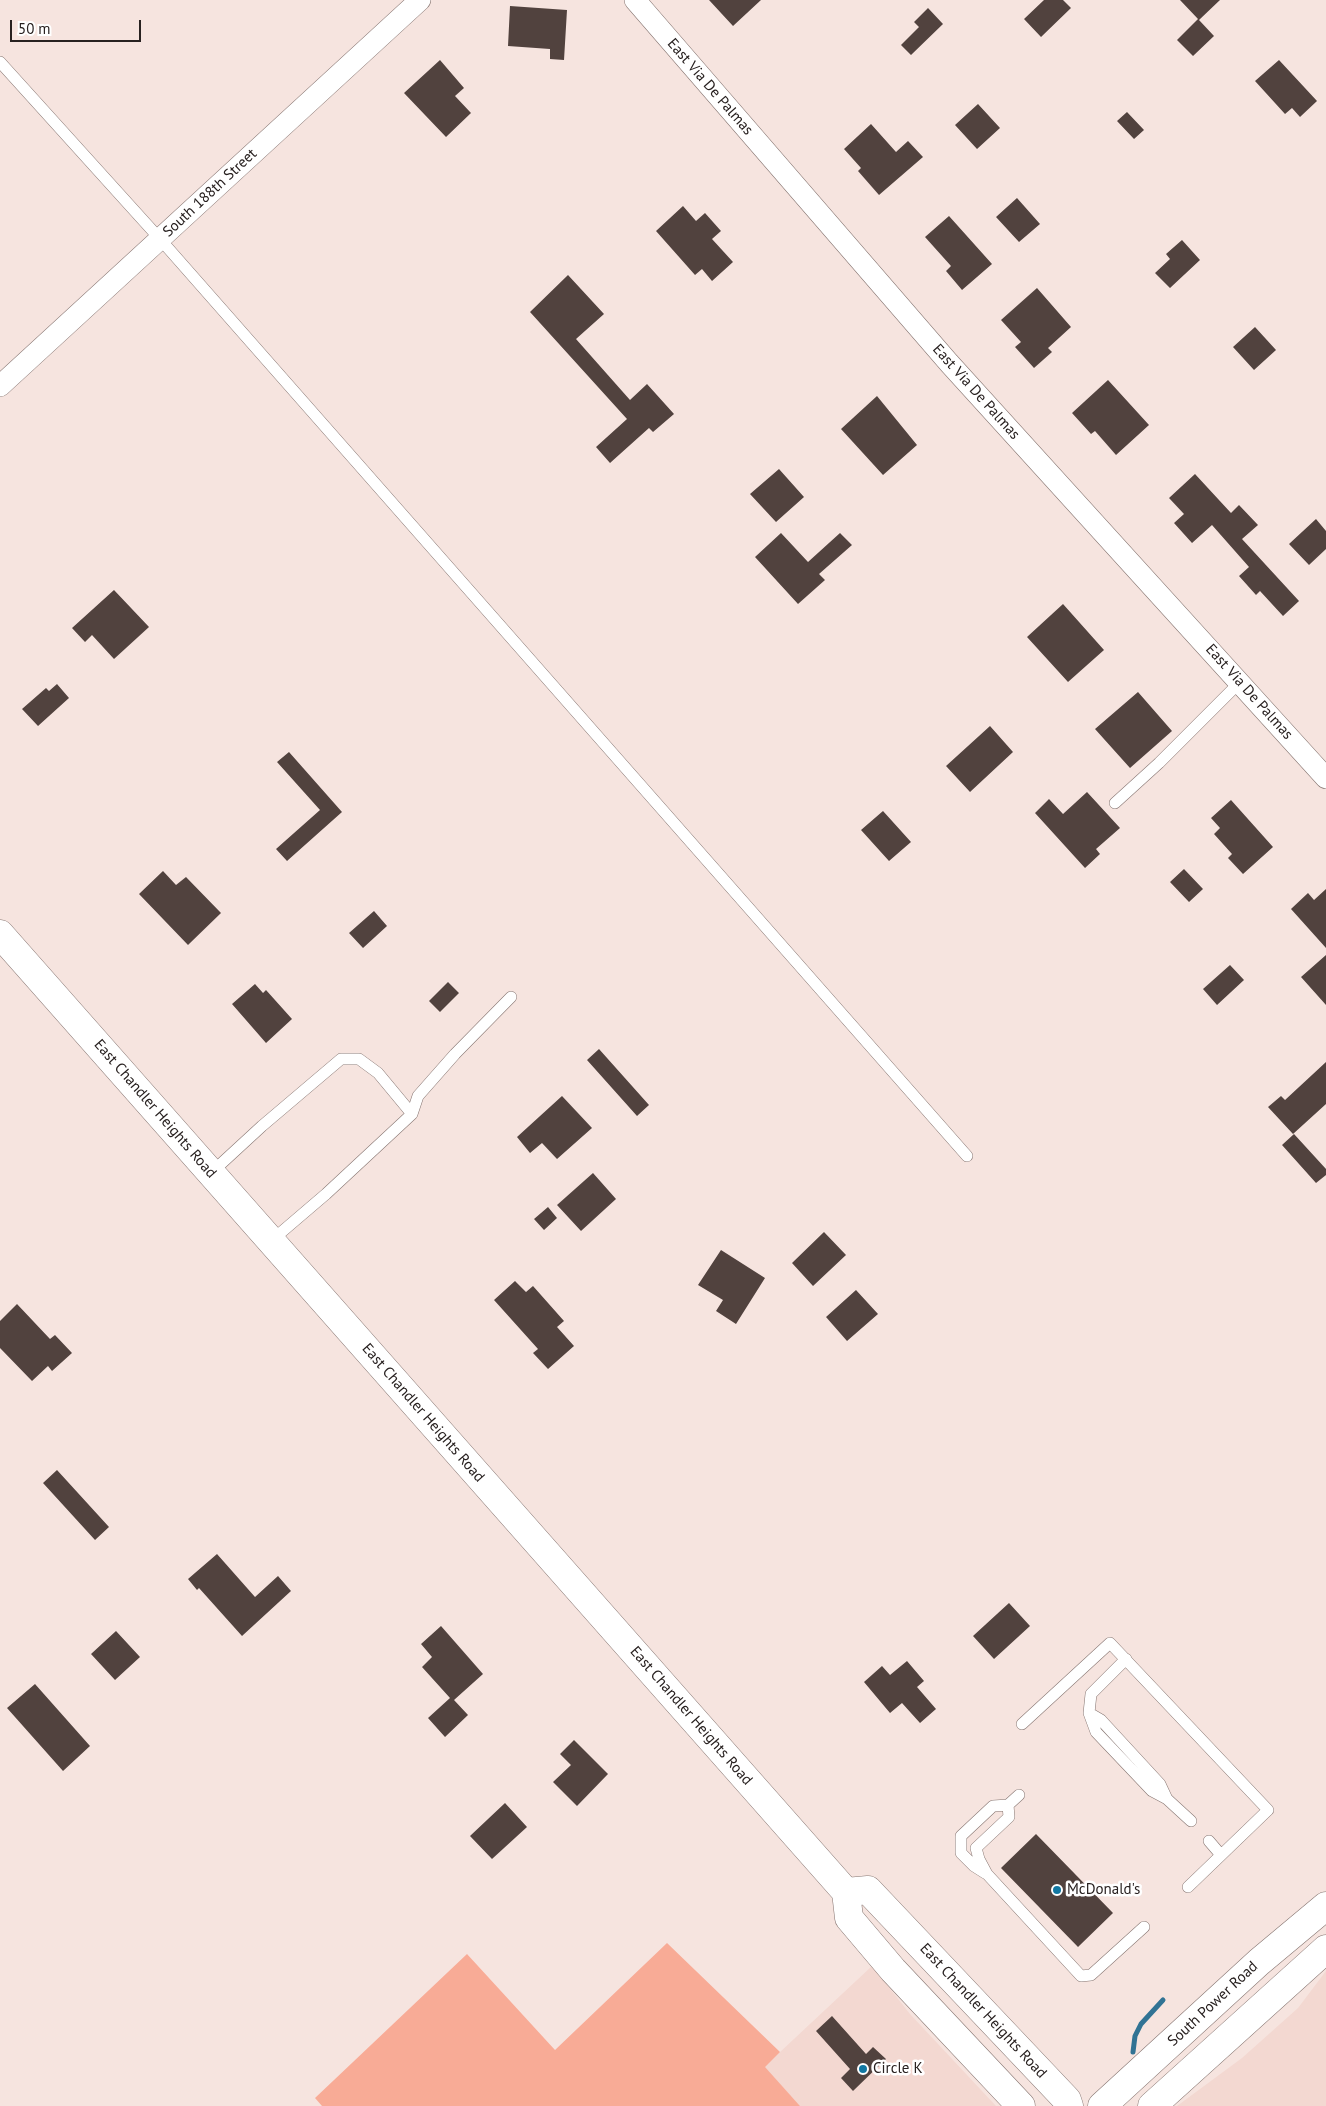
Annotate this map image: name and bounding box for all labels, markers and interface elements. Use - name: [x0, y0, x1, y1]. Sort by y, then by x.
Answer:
- scale bar: [12, 10, 144, 42]
- text: 50 m: [18, 19, 51, 38]
- street label: East Via De Palmas: [663, 35, 757, 139]
- street label: South 188th Street: [159, 145, 261, 241]
- street label: East Via De Palmas: [929, 341, 1023, 443]
- street label: East Via De Palmas: [1202, 641, 1296, 743]
- street label: East Chandler Heights Road: [90, 1036, 220, 1182]
- street label: East Chandler Heights Road: [358, 1340, 488, 1486]
- street label: East Chandler Heights Road: [626, 1643, 756, 1789]
- place label: McDonald's: [1067, 1881, 1140, 1899]
- marker: McDonald's: [1051, 1884, 1063, 1896]
- street label: East Chandler Heights Road: [916, 1940, 1050, 2082]
- street label: South Power Road: [1164, 1958, 1262, 2050]
- place label: Circle K: [873, 2060, 923, 2078]
- marker: Circle K: [857, 2063, 869, 2075]

